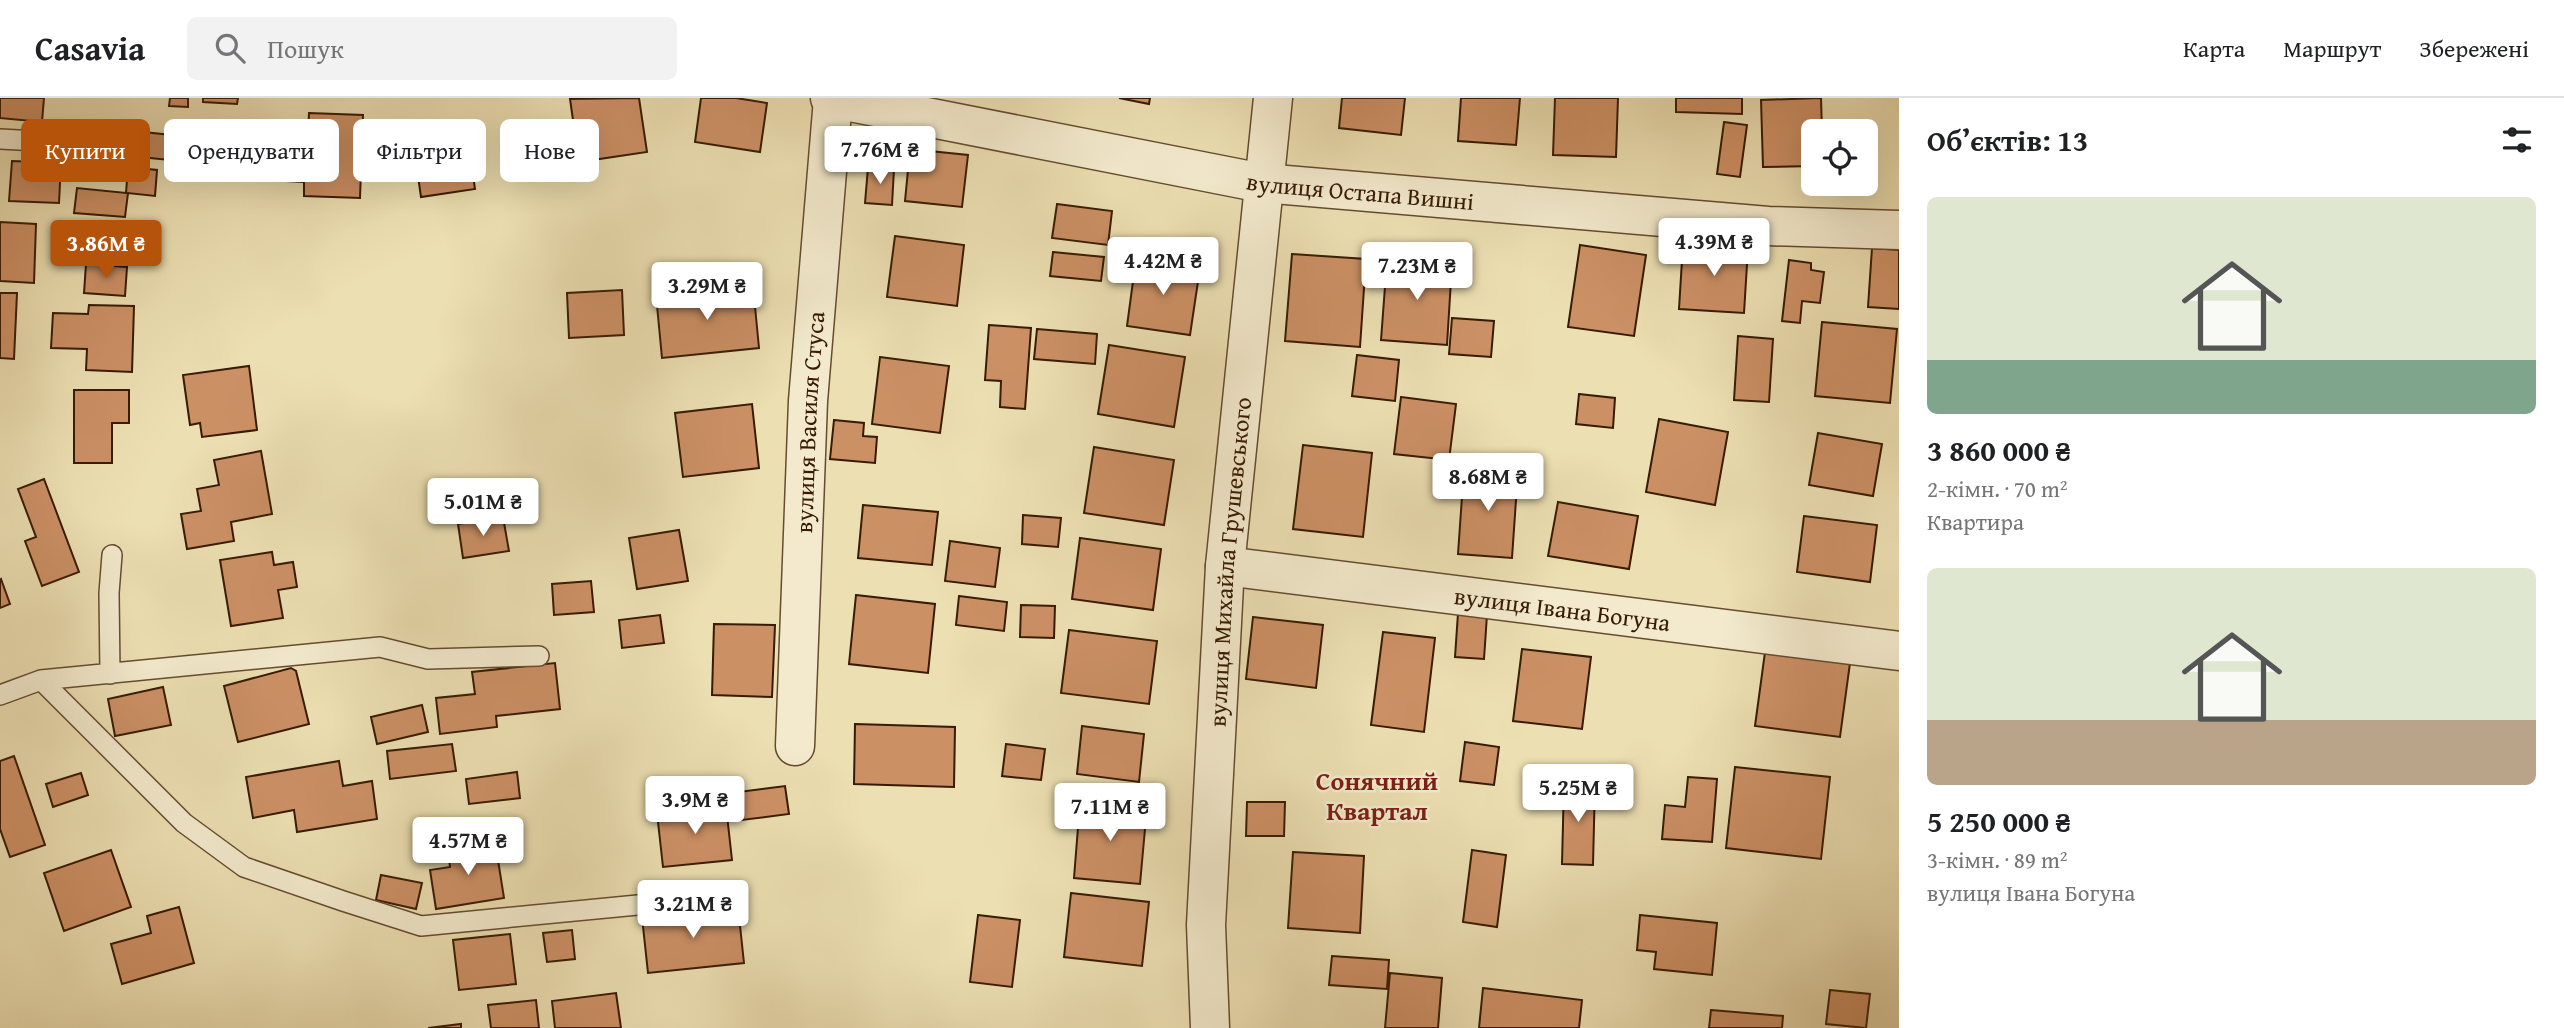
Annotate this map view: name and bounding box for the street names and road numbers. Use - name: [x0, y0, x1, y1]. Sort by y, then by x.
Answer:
- street label: вулиця Остапа Вишні: [1244, 163, 1476, 218]
- street label: вулиця Василя Стуса: [786, 309, 833, 534]
- street label: вулиця Михайла Грушевського: [1199, 395, 1260, 728]
- street label: вулиця Івана Богуна: [1452, 578, 1673, 640]

